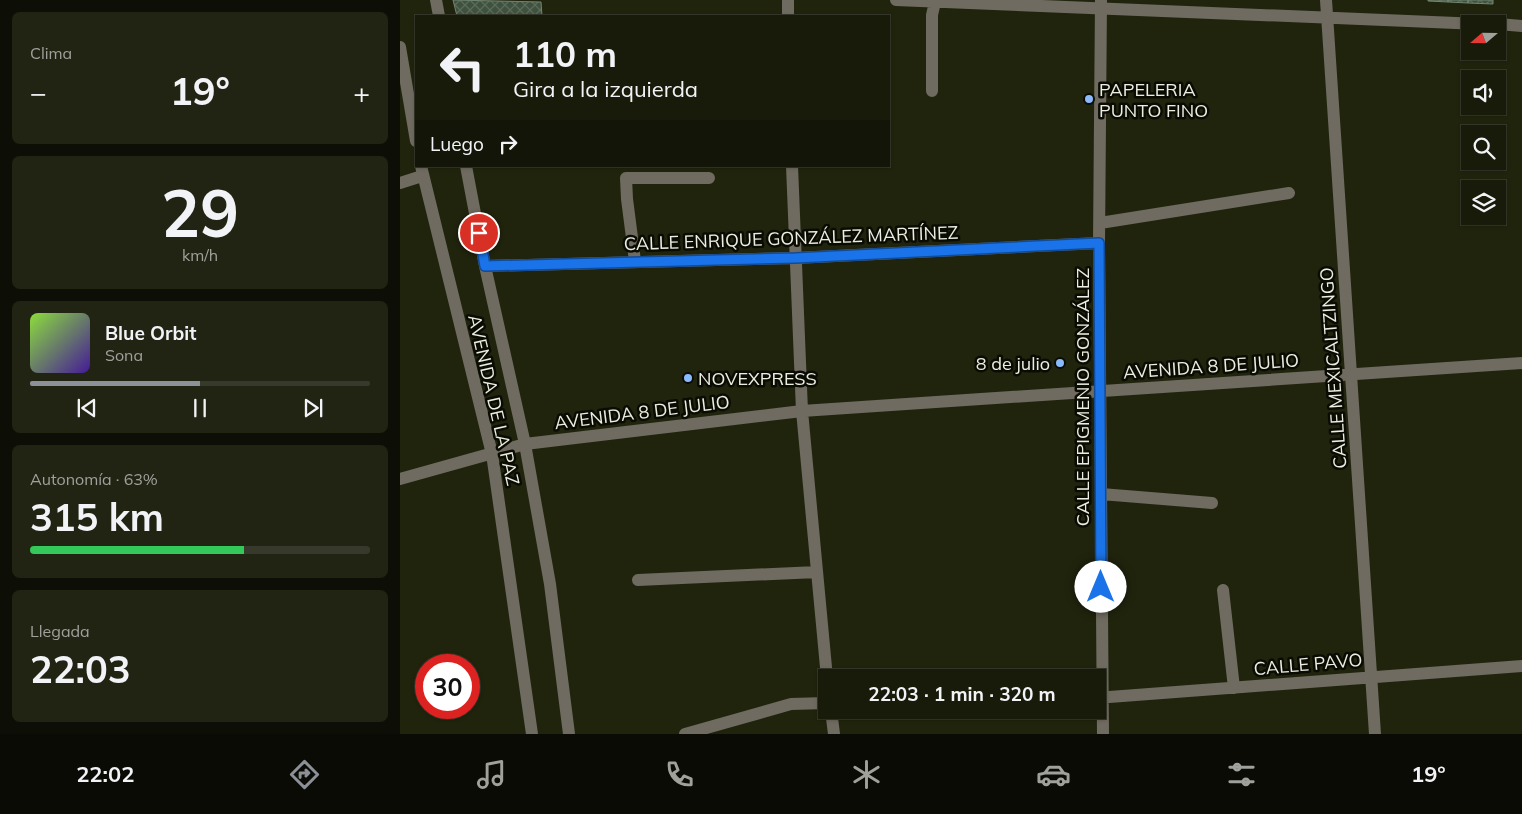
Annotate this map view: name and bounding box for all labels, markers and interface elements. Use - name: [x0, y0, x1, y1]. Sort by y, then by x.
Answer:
- north arrow: [1461, 15, 1506, 60]
- map controls: [1461, 15, 1506, 225]
- text: 110 m: [513, 32, 617, 76]
- icon: left: [430, 35, 495, 100]
- text: Clima: [30, 43, 72, 63]
- text: 19°: [170, 67, 230, 115]
- button: sound: [1461, 70, 1506, 115]
- text: −: [30, 75, 47, 110]
- text: +: [353, 75, 370, 110]
- text: Gira a la izquierda: [513, 75, 698, 103]
- place label: PAPELERIA PUNTO FINO: [1099, 78, 1208, 122]
- marker: PAPELERIA PUNTO FINO: [1083, 93, 1095, 105]
- button: search: [1461, 125, 1506, 170]
- icon: right: [494, 130, 522, 158]
- text: Luego: [430, 132, 484, 156]
- text: 29: [161, 172, 239, 253]
- button: layers: [1461, 180, 1506, 225]
- pin: [458, 212, 500, 254]
- icon: arrive: [465, 219, 493, 247]
- street label: CALLE ENRIQUE GONZÁLEZ MARTÍNEZ: [623, 221, 959, 255]
- text: km/h: [182, 245, 218, 265]
- street label: CALLE MEXICALTZINGO: [1314, 267, 1352, 469]
- street label: CALLE EPIGMENIO GONZÁLEZ: [1071, 268, 1094, 526]
- street label: AVENIDA DE LA PAZ: [463, 312, 525, 488]
- text: Blue Orbit: [105, 321, 196, 345]
- text: Sona: [105, 345, 143, 365]
- street label: AVENIDA 8 DE JULIO: [1122, 348, 1300, 384]
- place label: 8 de julio: [976, 352, 1050, 375]
- marker: 8 de julio: [1054, 357, 1066, 369]
- place label: NOVEXPRESS: [698, 367, 817, 390]
- marker: NOVEXPRESS: [682, 372, 694, 384]
- street label: AVENIDA 8 DE JULIO: [553, 390, 731, 434]
- icon: previous: [73, 394, 101, 422]
- icon: pause: [186, 394, 214, 422]
- icon: next: [299, 394, 327, 422]
- text: Autonomía · 63%: [30, 469, 158, 489]
- text: 315 km: [30, 493, 164, 541]
- position arrow: [1074, 560, 1126, 612]
- text: Llegada: [30, 621, 90, 641]
- text: 22:03: [30, 645, 131, 693]
- street label: CALLE PAVO: [1253, 648, 1363, 680]
- speed limit sign: 30: [415, 654, 480, 719]
- text: 22:03 · 1 min · 320 m: [868, 682, 1056, 706]
- icon: directions: [287, 757, 322, 792]
- icon: music: [474, 757, 509, 792]
- icon: phone: [662, 757, 697, 792]
- icon: climate: [849, 757, 884, 792]
- icon: car: [1036, 757, 1071, 792]
- icon: filters: [1224, 757, 1259, 792]
- text: 22:02: [76, 760, 134, 788]
- text: 19°: [1411, 760, 1446, 788]

